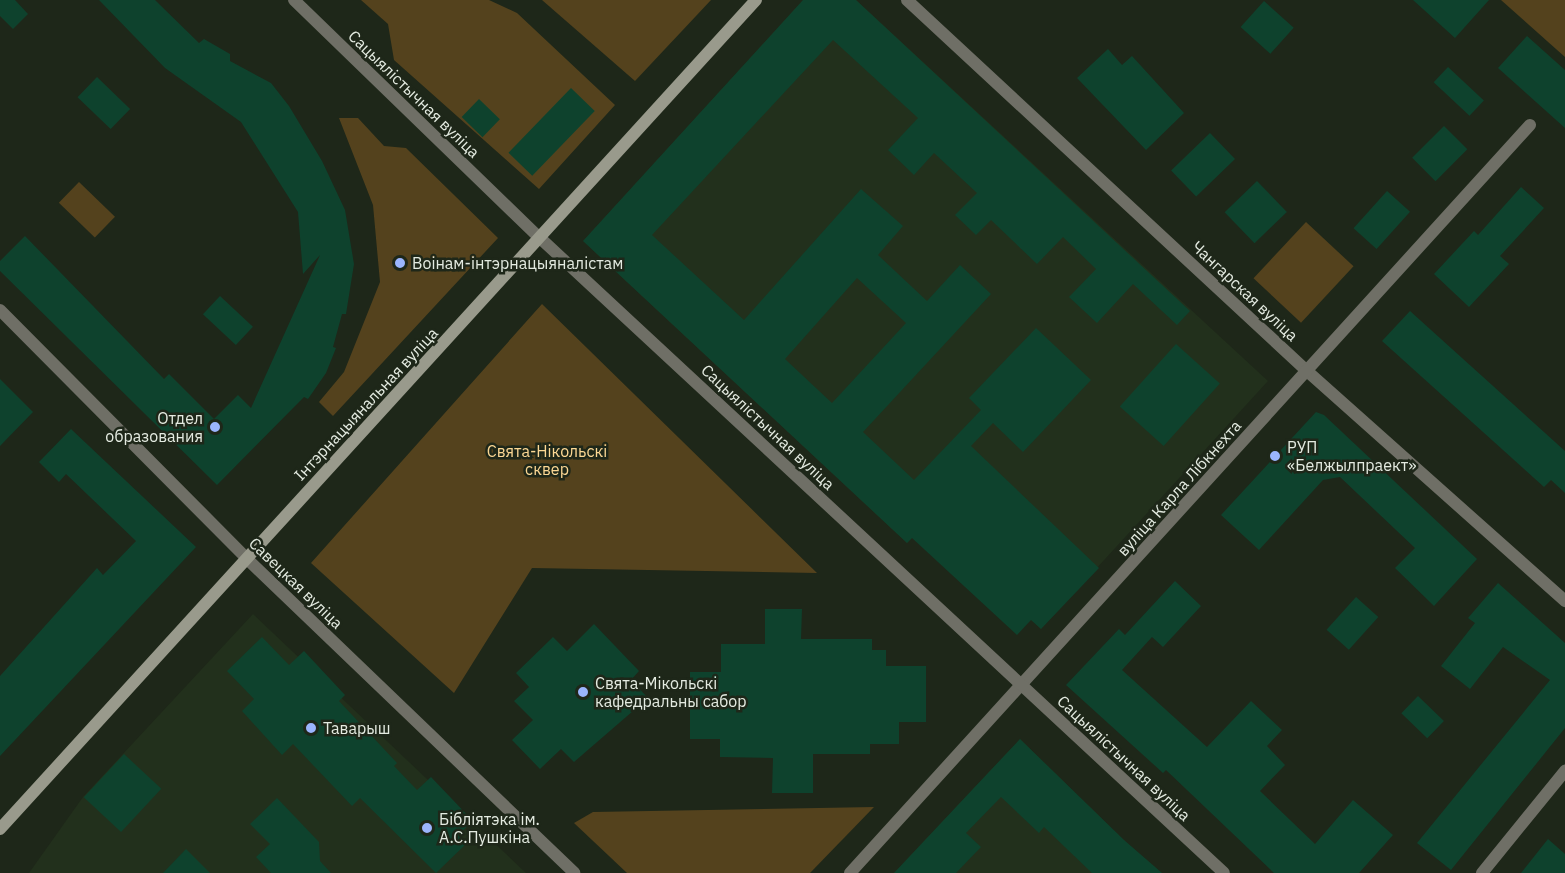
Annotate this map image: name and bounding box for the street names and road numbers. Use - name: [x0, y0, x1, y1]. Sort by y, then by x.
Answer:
- street label: Сацыялістычная вуліца: [344, 26, 484, 162]
- street label: Чангарская вуліца: [1188, 237, 1302, 345]
- street label: Інтэрнацыянальная вуліца: [290, 324, 442, 484]
- street label: Сацыялістычная вуліца: [697, 360, 839, 494]
- street label: вуліца Карла Лібкнехта: [1113, 416, 1245, 560]
- street label: Савецкая вуліца: [245, 533, 347, 633]
- street label: Сацыялістычная вуліца: [1053, 691, 1195, 825]

